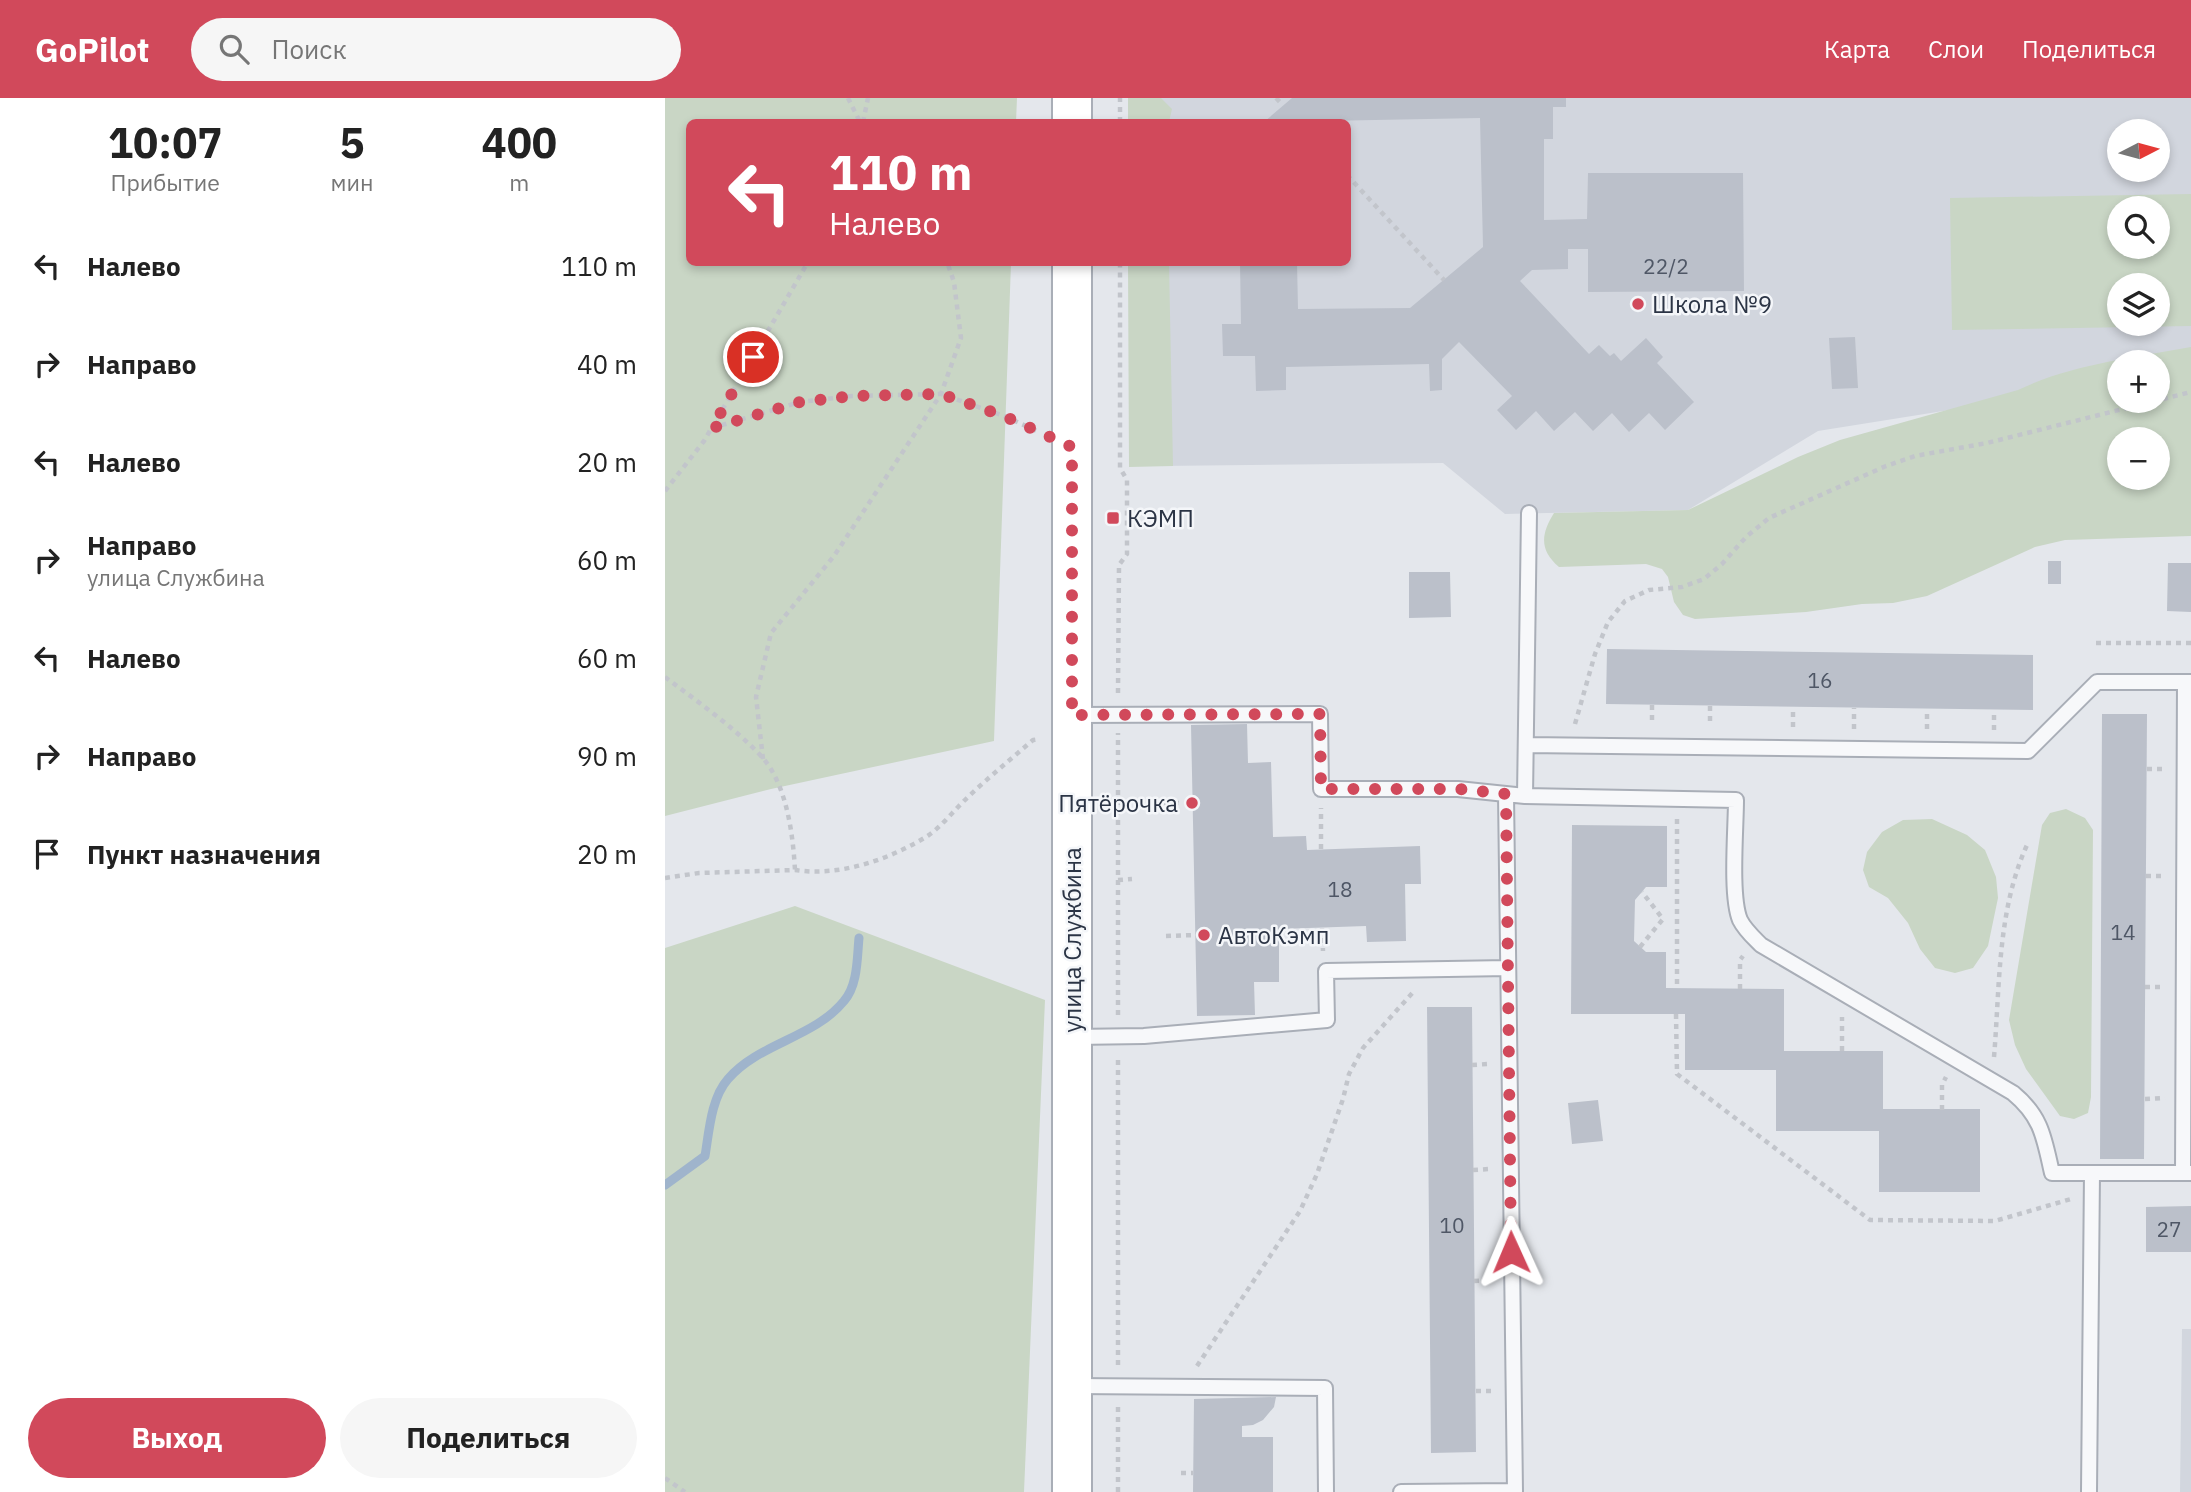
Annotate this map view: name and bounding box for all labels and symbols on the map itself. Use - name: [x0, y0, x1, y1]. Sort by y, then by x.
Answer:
- north arrow: [2107, 119, 2170, 182]
- house number: 22/2: [1643, 252, 1689, 280]
- place label: Школа №9: [1652, 288, 1772, 320]
- marker: Школа №9: [1630, 296, 1646, 312]
- pin: [723, 327, 783, 387]
- place label: КЭМП: [1127, 502, 1194, 534]
- marker: КЭМП: [1105, 510, 1121, 526]
- house number: 16: [1807, 666, 1833, 694]
- place label: Пятёрочка: [1058, 787, 1178, 819]
- marker: Пятёрочка: [1184, 795, 1200, 811]
- street label: улица Службина: [1056, 847, 1088, 1033]
- house number: 18: [1327, 875, 1353, 903]
- house number: 14: [2110, 918, 2136, 946]
- place label: АвтоКэмп: [1218, 919, 1329, 951]
- marker: АвтоКэмп: [1196, 927, 1212, 943]
- house number: 10: [1439, 1211, 1465, 1239]
- position arrow: [1474, 1215, 1548, 1289]
- house number: 27: [2156, 1215, 2182, 1243]

